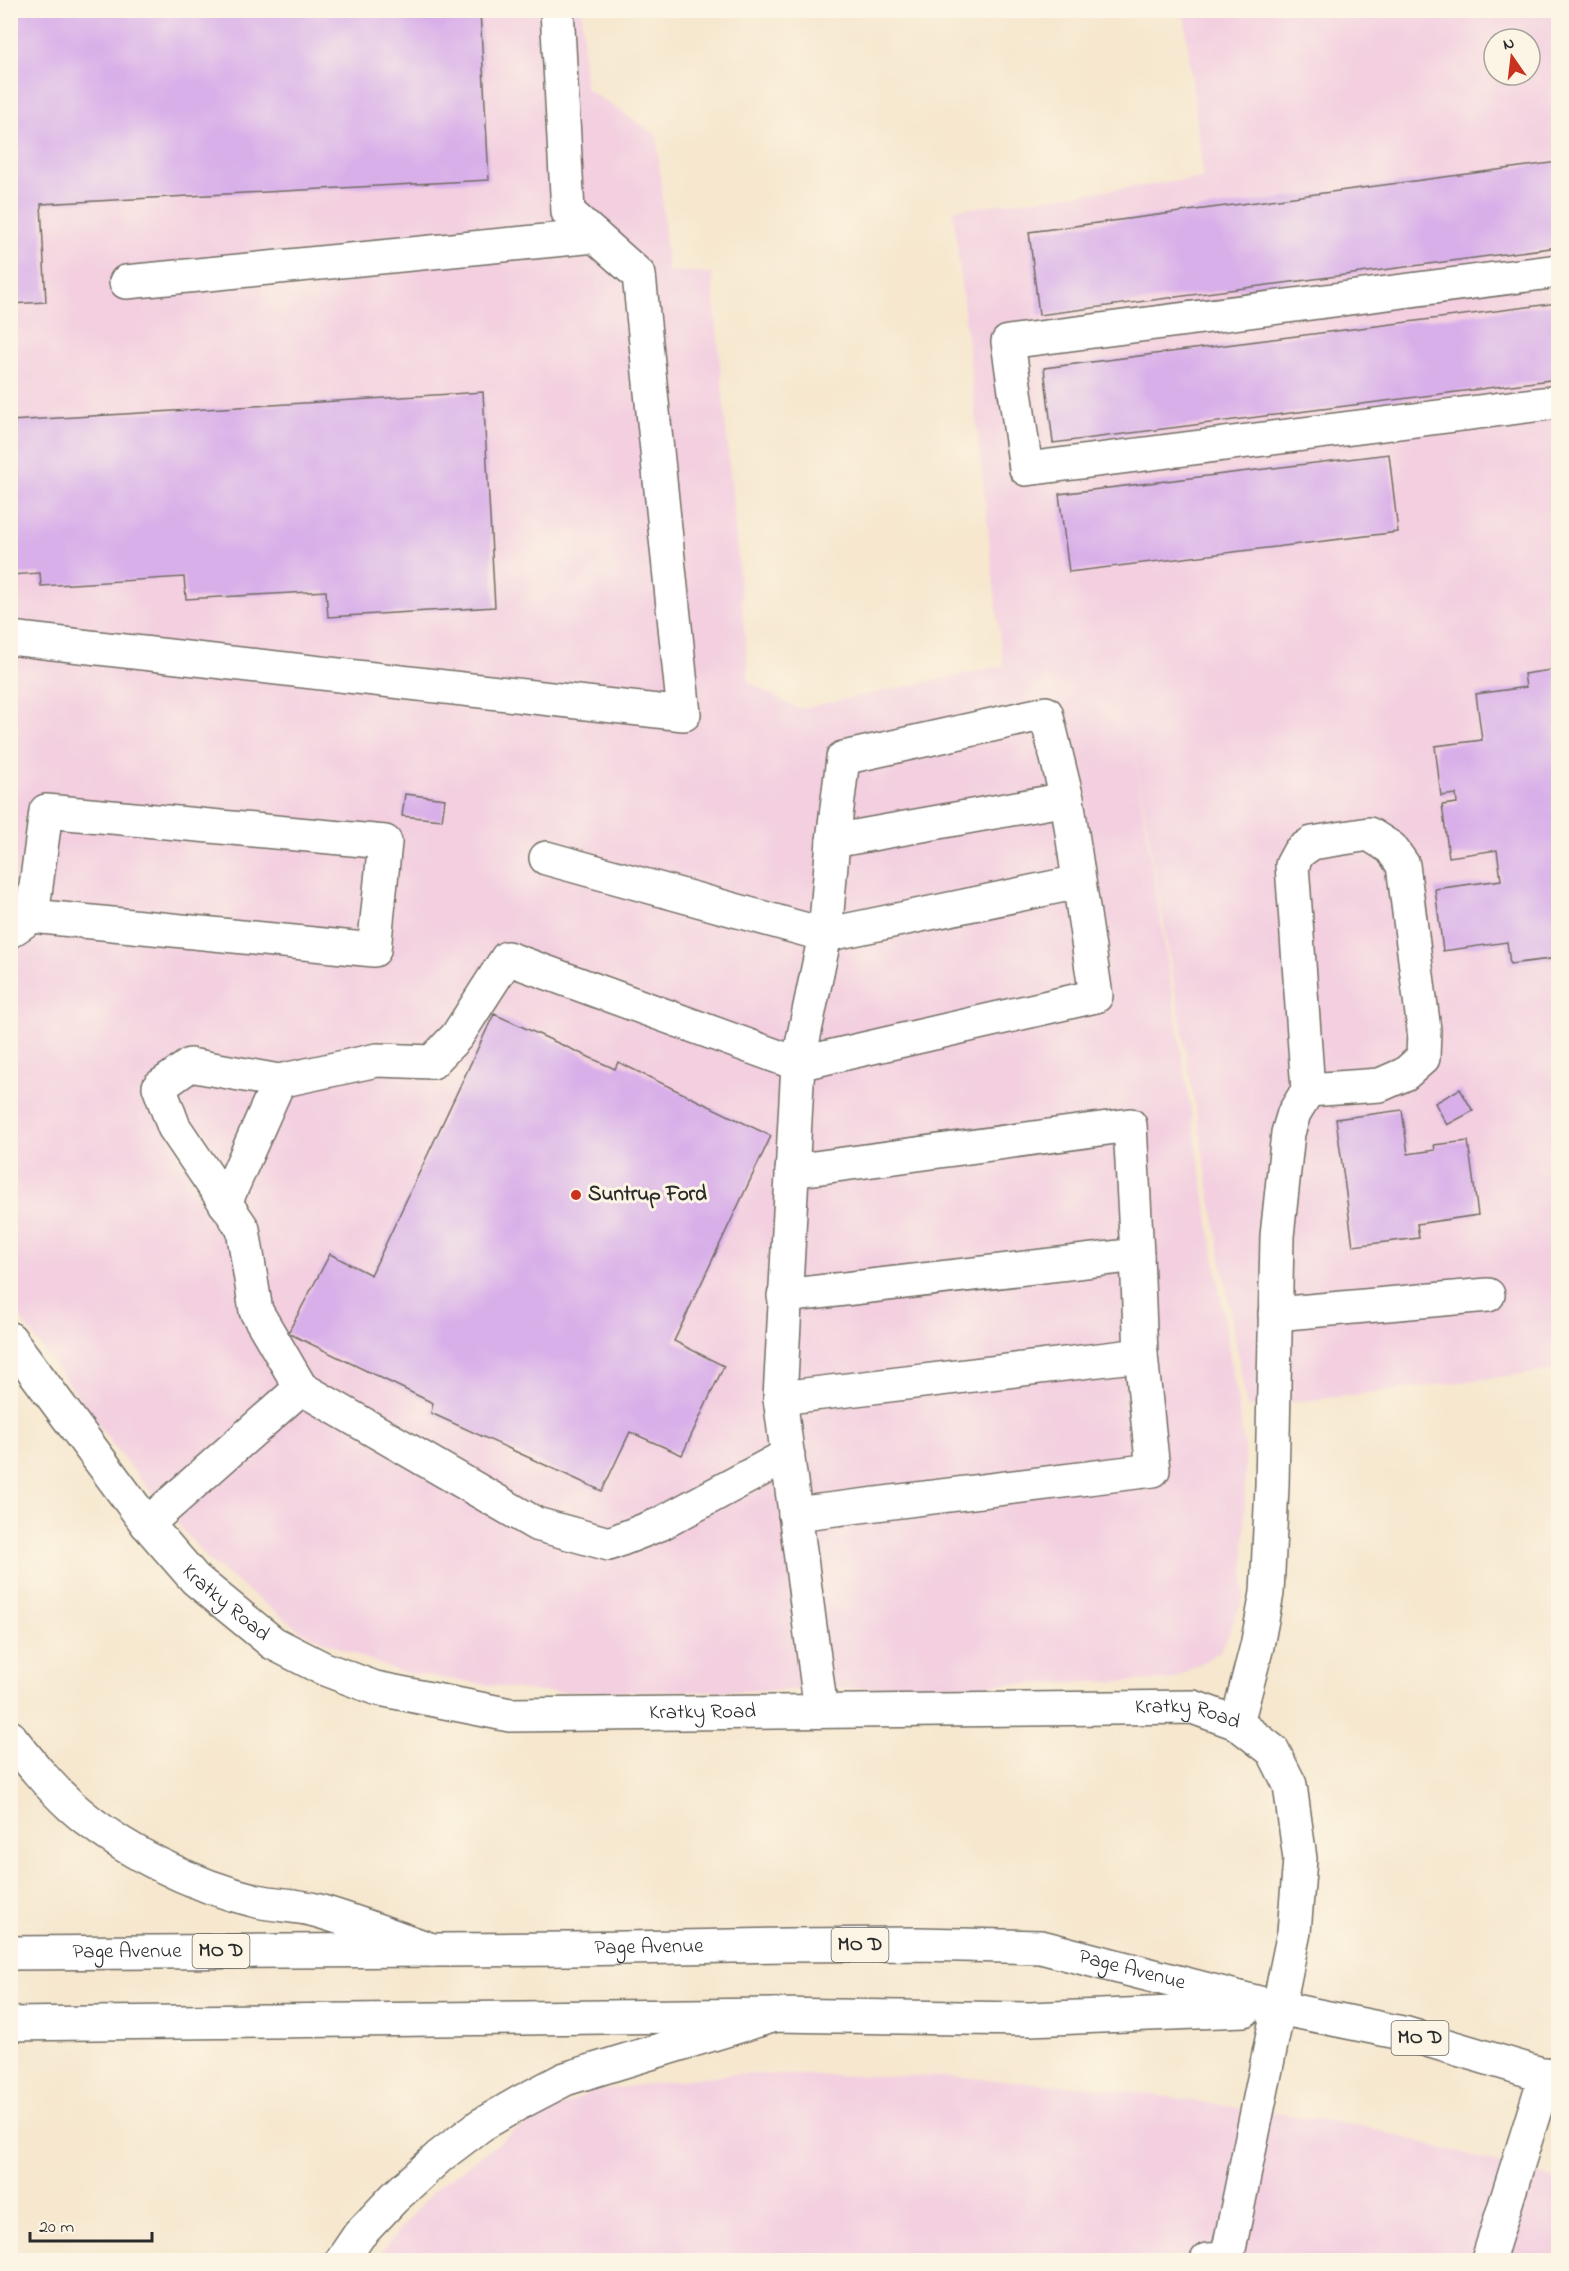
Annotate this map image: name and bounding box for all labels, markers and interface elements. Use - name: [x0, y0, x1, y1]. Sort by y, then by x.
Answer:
- north arrow: [1482, 27, 1542, 87]
- text: N: [1501, 31, 1517, 57]
- place label: Suntrup Ford: [588, 1180, 707, 1210]
- marker: Suntrup Ford: [569, 1188, 583, 1202]
- street label: Kratky Road: [174, 1558, 276, 1649]
- street label: Kratky Road: [1135, 1692, 1244, 1738]
- street label: Kratky Road: [649, 1697, 756, 1730]
- road number: MO D: [832, 1928, 888, 1962]
- street label: Page Avenue: [594, 1932, 704, 1965]
- road number: MO D: [192, 1934, 250, 1968]
- street label: Page Avenue: [72, 1937, 182, 1969]
- street label: Page Avenue: [1075, 1942, 1189, 1999]
- road number: MO D: [1392, 2021, 1448, 2055]
- scale bar: [30, 2205, 152, 2243]
- text: 20 m: [39, 2215, 74, 2241]

